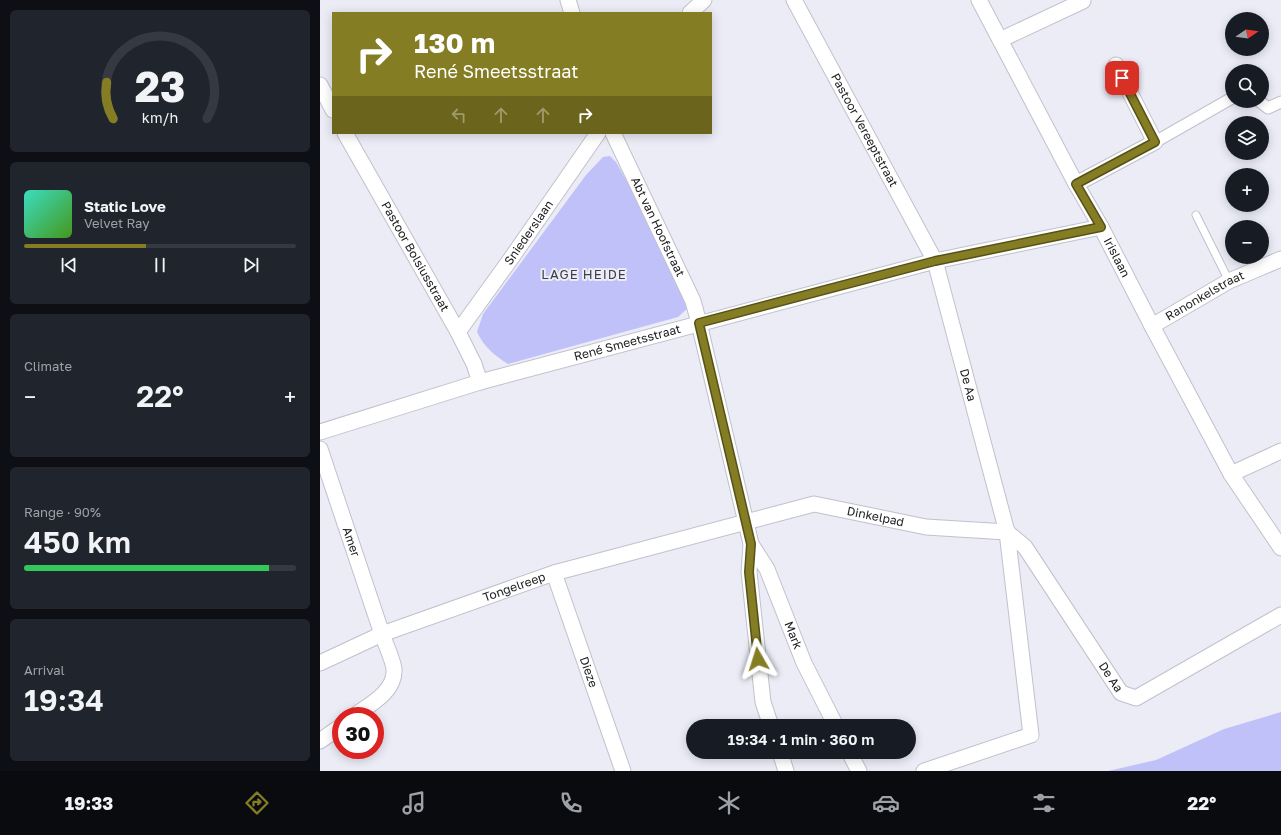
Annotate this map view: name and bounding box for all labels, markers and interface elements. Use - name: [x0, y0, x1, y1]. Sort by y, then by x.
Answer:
- north arrow: [1225, 12, 1269, 56]
- map controls: [1225, 12, 1269, 264]
- text: 130 m: [414, 26, 495, 59]
- icon: right: [348, 28, 400, 80]
- text: René Smeetsstraat: [414, 60, 579, 82]
- text: 23: [135, 61, 185, 111]
- pin: [1105, 61, 1139, 95]
- button: search: [1225, 64, 1269, 108]
- icon: arrive: [1111, 67, 1133, 89]
- street label: Pastoor Vereeptstraat: [828, 71, 902, 190]
- icon: left: [448, 104, 470, 126]
- icon: ahead: [490, 104, 512, 126]
- icon: ahead: [532, 104, 554, 126]
- icon: right: [574, 104, 596, 126]
- text: km/h: [142, 109, 178, 126]
- button: layers: [1225, 116, 1269, 160]
- button: +: [1225, 168, 1269, 212]
- street label: Abt van Hoofstraat: [628, 174, 688, 279]
- text: Static Love: [84, 197, 166, 215]
- street label: Sniederslaan: [501, 197, 556, 268]
- street label: Pastoor Bolsiusstraat: [378, 199, 453, 314]
- text: Velvet Ray: [84, 215, 149, 231]
- button: −: [1225, 220, 1269, 264]
- street label: Irislaan: [1101, 235, 1134, 280]
- icon: previous: [58, 254, 80, 276]
- icon: pause: [149, 254, 171, 276]
- icon: next: [240, 254, 262, 276]
- district label: LAGE HEIDE: [541, 266, 627, 282]
- street label: Ranonkelstraat: [1163, 267, 1247, 324]
- street label: René Smeetsstraat: [572, 321, 682, 364]
- text: Climate: [24, 358, 72, 374]
- street label: De Aa: [957, 367, 980, 403]
- text: 22°: [136, 378, 184, 414]
- text: −: [24, 383, 36, 410]
- text: +: [284, 383, 296, 410]
- street label: Dinkelpad: [846, 503, 905, 529]
- text: Range · 90%: [24, 504, 101, 520]
- text: 450 km: [24, 524, 131, 560]
- street label: Amer: [340, 525, 364, 559]
- street label: Tongelreep: [481, 569, 547, 605]
- street label: Mark: [781, 619, 806, 651]
- position arrow: [737, 638, 779, 680]
- street label: Dieze: [577, 655, 601, 689]
- street label: De Aa: [1096, 659, 1126, 695]
- text: Arrival: [24, 662, 65, 678]
- text: 19:34: [24, 682, 104, 718]
- speed limit sign: 30: [332, 707, 384, 759]
- text: 19:34 · 1 min · 360 m: [728, 730, 874, 748]
- icon: directions: [243, 789, 271, 817]
- icon: music: [400, 789, 428, 817]
- icon: phone: [557, 789, 585, 817]
- icon: climate: [715, 789, 743, 817]
- icon: car: [872, 789, 900, 817]
- icon: filters: [1030, 789, 1058, 817]
- text: 19:33: [65, 792, 113, 814]
- text: 22°: [1187, 792, 1216, 814]

